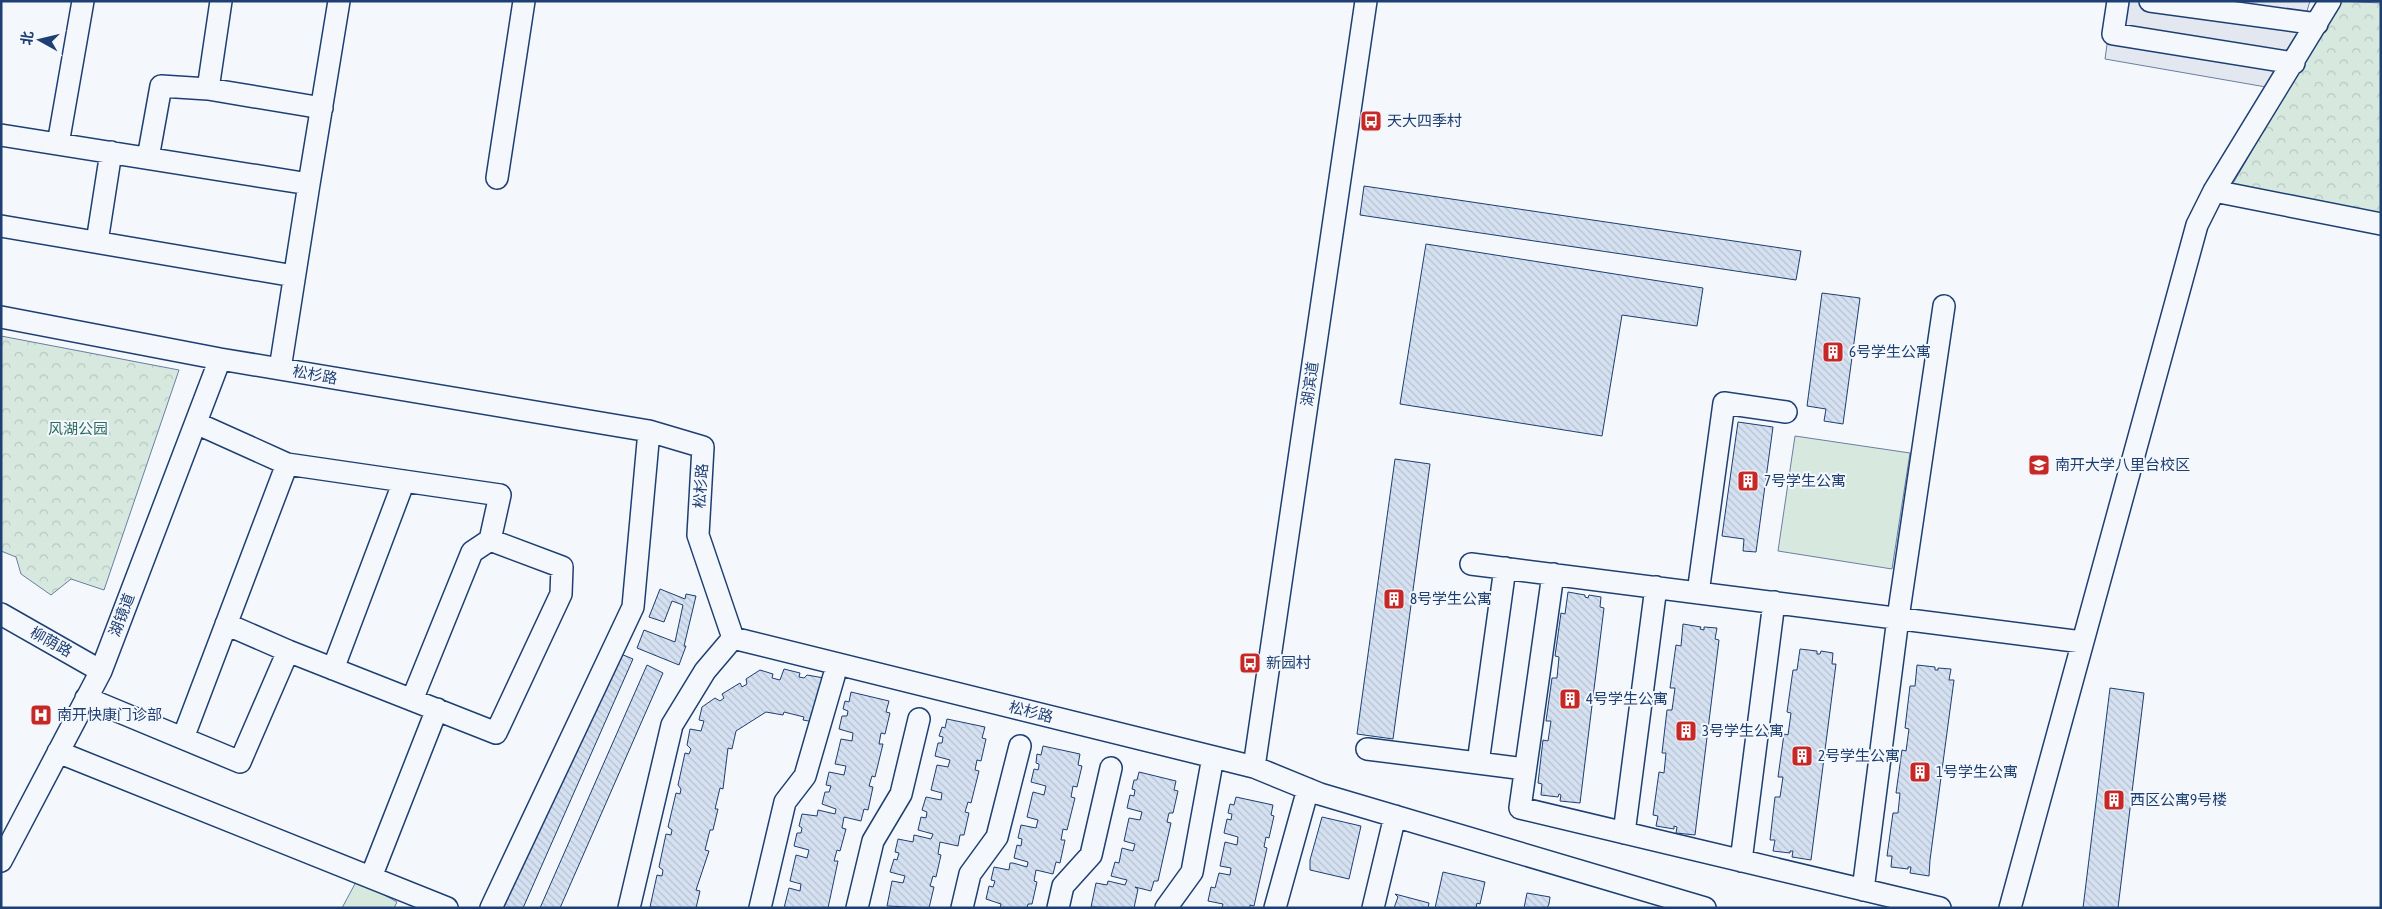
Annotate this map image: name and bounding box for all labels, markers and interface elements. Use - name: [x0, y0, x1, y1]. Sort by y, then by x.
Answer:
- north arrow: [15, 15, 65, 65]
- text: 北: [18, 30, 36, 46]
- bus stop icon: 天大四季村: [1359, 109, 1383, 133]
- place label: 天大四季村: [1387, 112, 1462, 129]
- building icon: 6号学生公寓: [1821, 340, 1845, 364]
- place label: 6号学生公寓: [1849, 343, 1931, 360]
- street label: 湖滨道: [1298, 360, 1321, 407]
- street label: 松杉路: [291, 362, 339, 387]
- park label: 风湖公园: [48, 420, 108, 437]
- school or university icon: 南开大学八里台校区: [2027, 453, 2051, 477]
- place label: 南开大学八里台校区: [2055, 456, 2190, 473]
- street label: 松杉路: [690, 463, 711, 509]
- building icon: 7号学生公寓: [1736, 469, 1760, 493]
- place label: 7号学生公寓: [1764, 472, 1846, 489]
- building icon: 8号学生公寓: [1382, 587, 1406, 611]
- place label: 8号学生公寓: [1410, 590, 1492, 607]
- street label: 湖镜道: [106, 591, 138, 639]
- street label: 柳荫路: [27, 623, 75, 660]
- bus stop icon: 新园村: [1238, 651, 1262, 675]
- place label: 新园村: [1266, 654, 1311, 671]
- building icon: 4号学生公寓: [1558, 687, 1582, 711]
- place label: 4号学生公寓: [1586, 690, 1668, 707]
- street label: 松杉路: [1007, 698, 1055, 725]
- hospital icon: 南开快康门诊部: [29, 703, 53, 727]
- place label: 南开快康门诊部: [57, 706, 162, 723]
- building icon: 3号学生公寓: [1674, 719, 1698, 743]
- place label: 3号学生公寓: [1702, 722, 1784, 739]
- building icon: 2号学生公寓: [1790, 744, 1814, 768]
- place label: 2号学生公寓: [1818, 747, 1900, 764]
- building icon: 1号学生公寓: [1908, 760, 1932, 784]
- place label: 1号学生公寓: [1936, 763, 2018, 780]
- building icon: 西区公寓9号楼: [2102, 788, 2126, 812]
- place label: 西区公寓9号楼: [2130, 791, 2227, 808]

